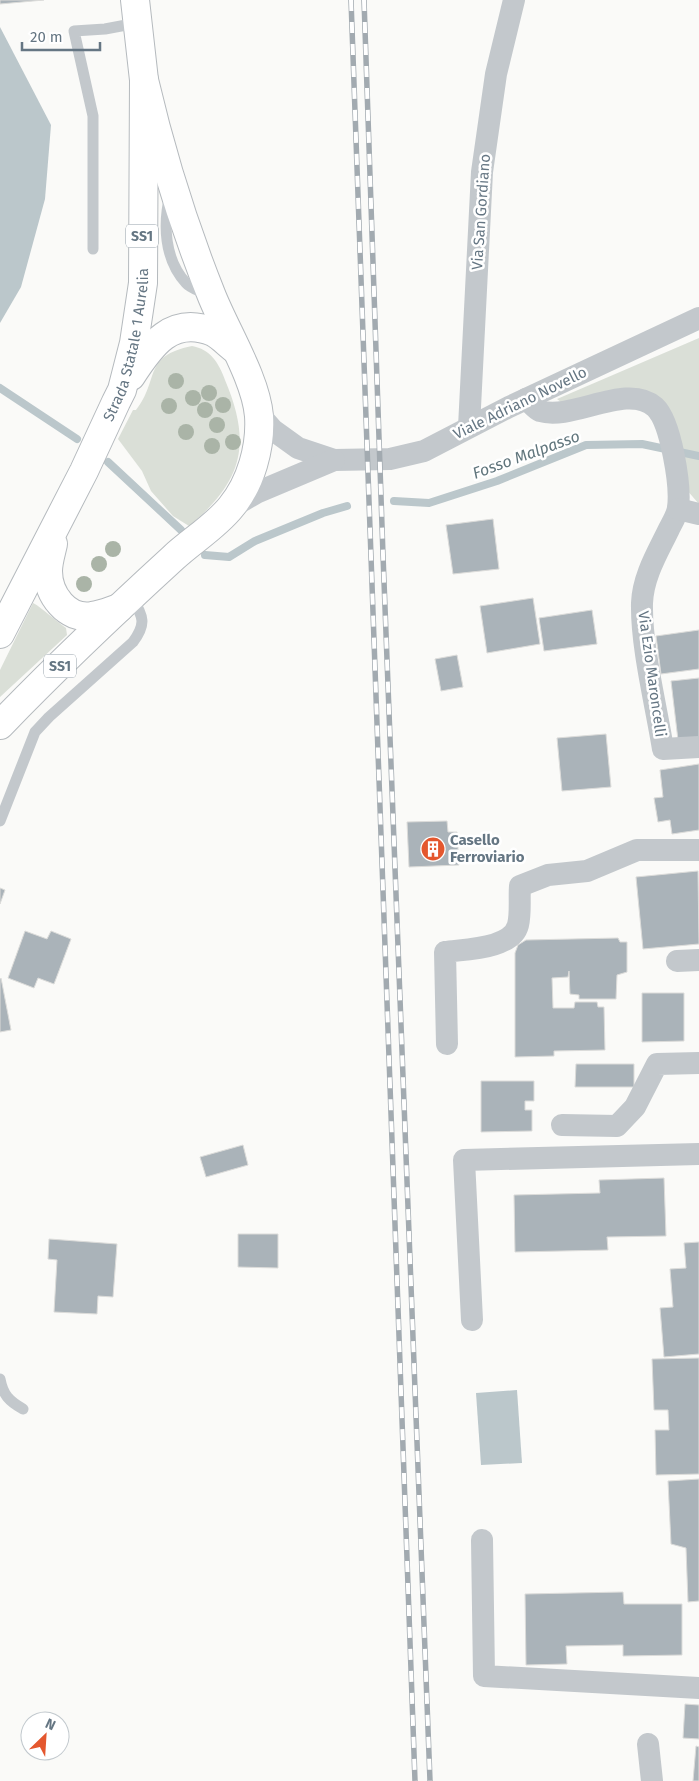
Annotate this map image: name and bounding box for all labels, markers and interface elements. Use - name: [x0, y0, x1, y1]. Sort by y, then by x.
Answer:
- scale bar: [22, 20, 100, 52]
- text: 20 m: [30, 28, 63, 46]
- street label: Via San Gordiano: [468, 153, 494, 271]
- road number: SS1: [126, 225, 158, 248]
- street label: Strada Statale 1 Aurelia: [99, 268, 152, 424]
- street label: Viale Adriano Novello: [450, 363, 590, 443]
- water label: Fosso Malpasso: [470, 426, 582, 483]
- street label: Via Ezio Maroncelli: [634, 610, 670, 738]
- road number: SS1: [44, 654, 76, 678]
- place label: Casello Ferroviario: [450, 831, 525, 866]
- building icon: Casello Ferroviario: [420, 836, 446, 862]
- north arrow: [20, 1711, 70, 1761]
- text: N: [42, 1715, 58, 1734]

